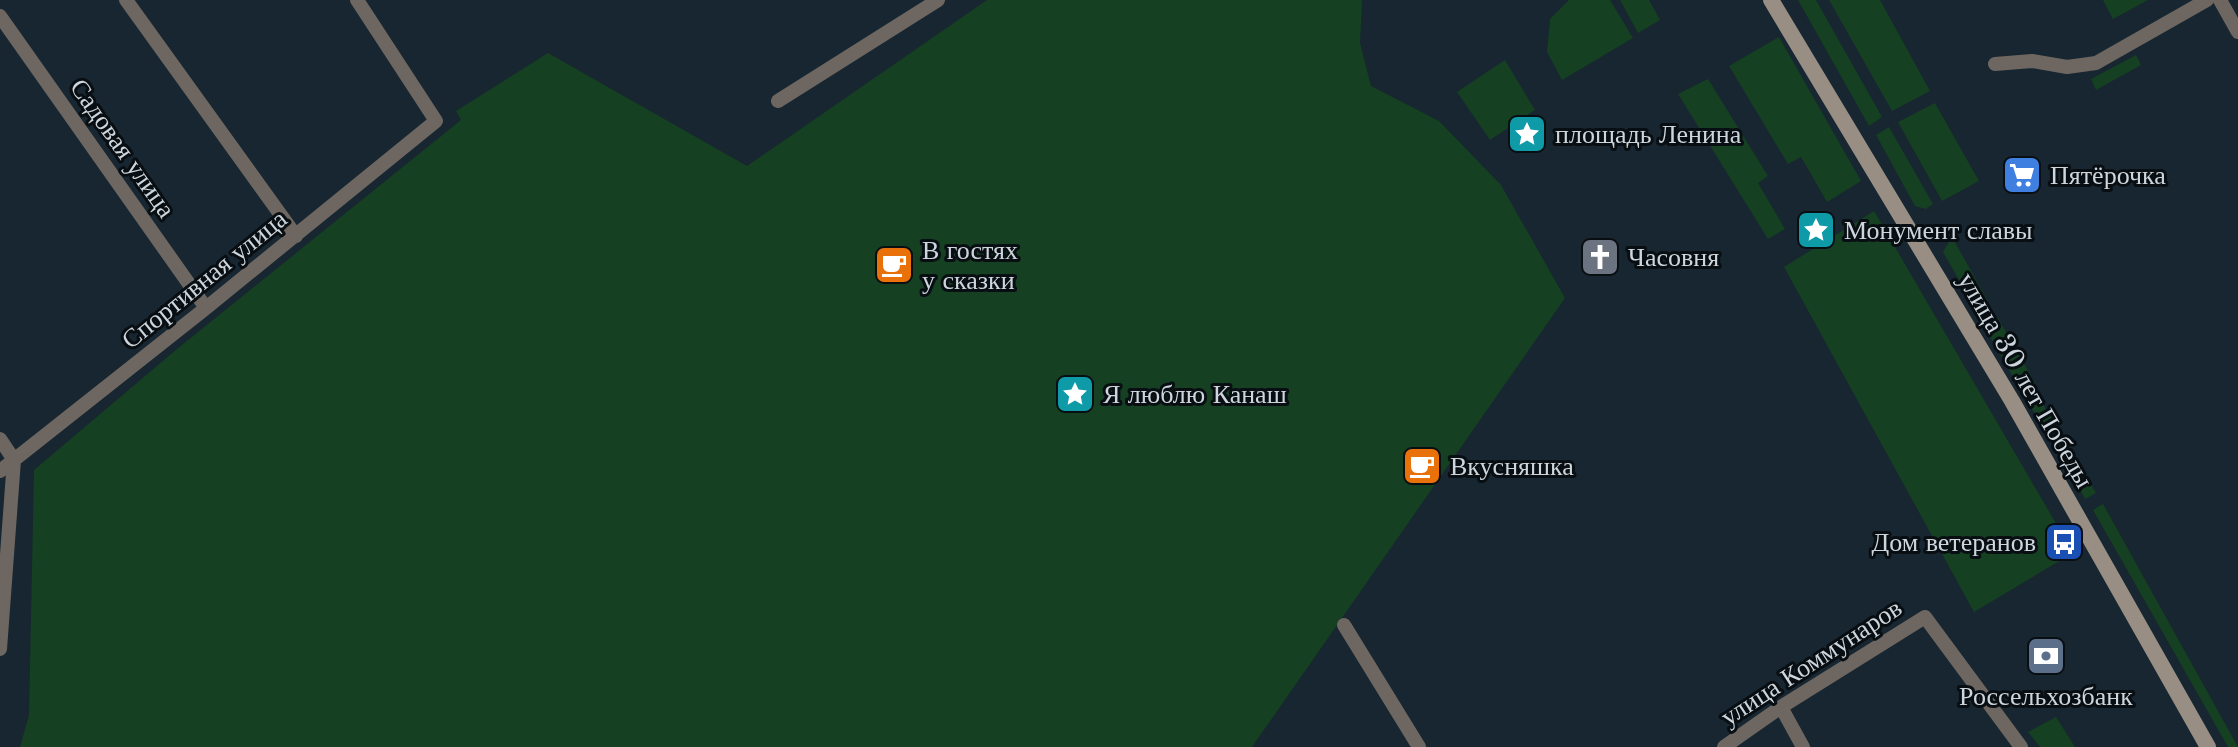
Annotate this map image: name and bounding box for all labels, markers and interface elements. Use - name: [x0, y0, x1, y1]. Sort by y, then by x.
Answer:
- street label: Садовая улица: [63, 72, 183, 224]
- place icon: площадь Ленина: [1506, 113, 1548, 155]
- place label: площадь Ленина: [1555, 118, 1742, 150]
- supermarket icon: Пятёрочка: [2001, 154, 2043, 196]
- place label: Пятёрочка: [2050, 159, 2166, 191]
- street label: Спортивная улица: [115, 202, 294, 355]
- place icon: Монумент славы: [1795, 209, 1837, 251]
- place label: Монумент славы: [1844, 214, 2033, 246]
- place label: В гостях у сказки: [922, 234, 1018, 296]
- church icon: Часовня: [1579, 236, 1621, 278]
- place label: Часовня: [1628, 241, 1719, 273]
- cafe icon: В гостях у сказки: [873, 244, 915, 286]
- street label: улица 30 лет Победы: [1951, 267, 2101, 493]
- place icon: Я люблю Канаш: [1054, 373, 1096, 415]
- place label: Я люблю Канаш: [1103, 378, 1287, 410]
- cafe icon: Вкусняшка: [1401, 445, 1443, 487]
- place label: Вкусняшка: [1450, 450, 1574, 482]
- bus stop icon: Дом ветеранов: [2043, 521, 2085, 563]
- place label: Дом ветеранов: [1872, 526, 2036, 558]
- street label: улица Коммунаров: [1714, 591, 1908, 733]
- bank icon: Россельхозбанк: [2025, 635, 2067, 677]
- place label: Россельхозбанк: [1959, 680, 2133, 712]

